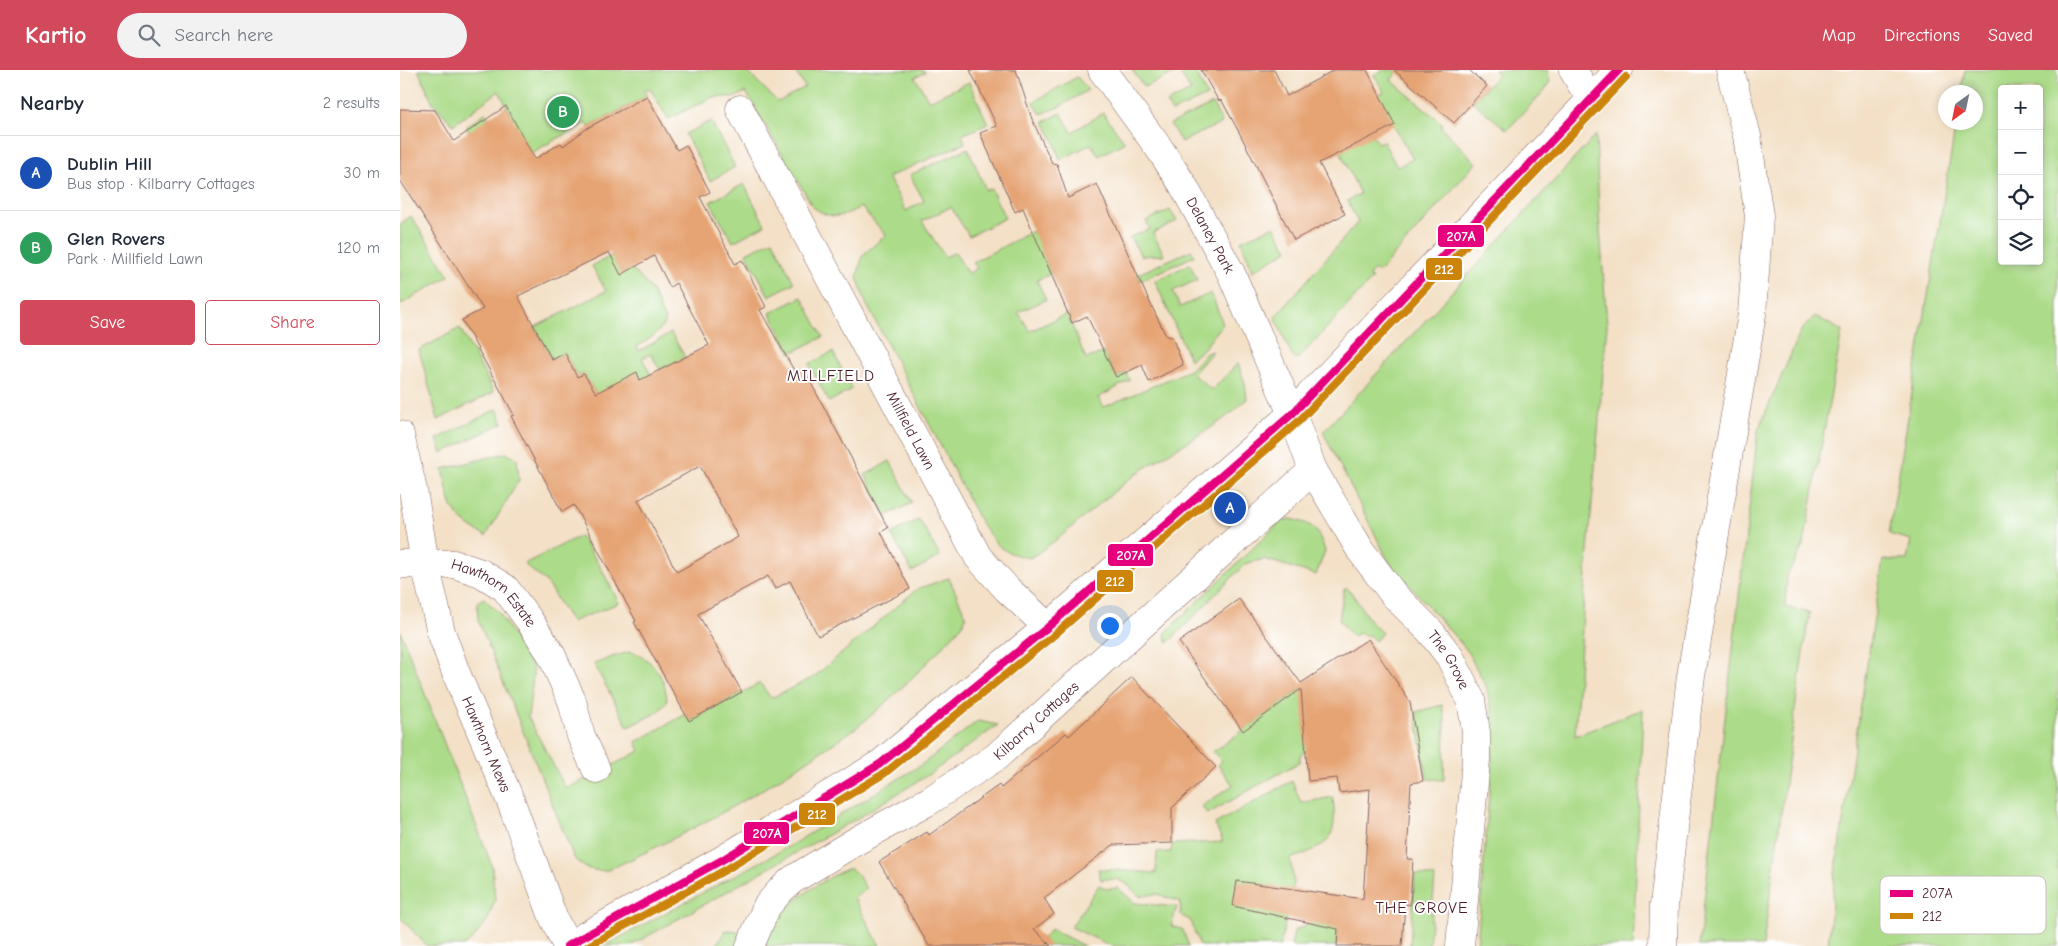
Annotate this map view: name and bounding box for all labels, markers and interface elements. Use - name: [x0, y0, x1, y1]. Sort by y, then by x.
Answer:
- search box: [117, 13, 467, 58]
- text: Kartio: [25, 21, 87, 49]
- icon: search: [135, 21, 163, 49]
- text: Search here: [175, 24, 273, 46]
- text: Map: [1822, 25, 1856, 46]
- text: Directions: [1884, 25, 1960, 46]
- text: Saved: [1988, 25, 2033, 46]
- north arrow: [1938, 85, 1983, 130]
- map controls: [1998, 85, 2043, 265]
- button: +: [1998, 85, 2043, 130]
- text: Nearby: [20, 91, 84, 115]
- pin: B: [547, 93, 579, 131]
- text: 2 results: [323, 94, 380, 112]
- button: −: [1998, 130, 2043, 175]
- text: Dublin Hill: [67, 153, 152, 175]
- text: A: [32, 164, 40, 182]
- text: 30 m: [344, 164, 380, 182]
- text: Bus stop · Kilbarry Cottages: [67, 175, 255, 193]
- button: locate: [1998, 175, 2043, 220]
- street label: Delaney Park: [1182, 194, 1239, 277]
- button: layers: [1998, 220, 2043, 265]
- line badge: 207A: [1437, 224, 1485, 248]
- text: Glen Rovers: [67, 228, 165, 250]
- text: 207A: [1446, 228, 1476, 245]
- text: B: [31, 239, 41, 257]
- text: 120 m: [337, 239, 380, 257]
- text: Park · Millfield Lawn: [67, 250, 203, 268]
- line badge: 212: [1425, 257, 1463, 281]
- text: 212: [1434, 261, 1454, 278]
- button: Save: [20, 300, 195, 345]
- button: Share: [205, 300, 380, 345]
- district label: MILLFIELD: [787, 367, 875, 385]
- street label: Millfield Lawn: [883, 388, 939, 473]
- pin: A: [1214, 489, 1246, 527]
- line badge: 207A: [1107, 543, 1154, 567]
- text: 207A: [1116, 547, 1146, 564]
- street label: Hawthorn Estate: [449, 555, 540, 631]
- line badge: 212: [1096, 569, 1134, 593]
- text: 212: [1105, 573, 1125, 590]
- your location: [1097, 613, 1123, 639]
- street label: The Grove: [1424, 627, 1474, 693]
- street label: Kilbarry Cottages: [990, 677, 1083, 764]
- street label: Hawthorn Mews: [458, 694, 515, 795]
- line badge: 212: [798, 802, 836, 826]
- text: 212: [807, 806, 827, 823]
- line badge: 207A: [743, 821, 790, 845]
- text: 207A: [752, 825, 782, 842]
- legend: [1880, 876, 2046, 934]
- text: 207A: [1922, 885, 1953, 902]
- district label: THE GROVE: [1375, 899, 1469, 917]
- text: 212: [1922, 908, 1942, 925]

